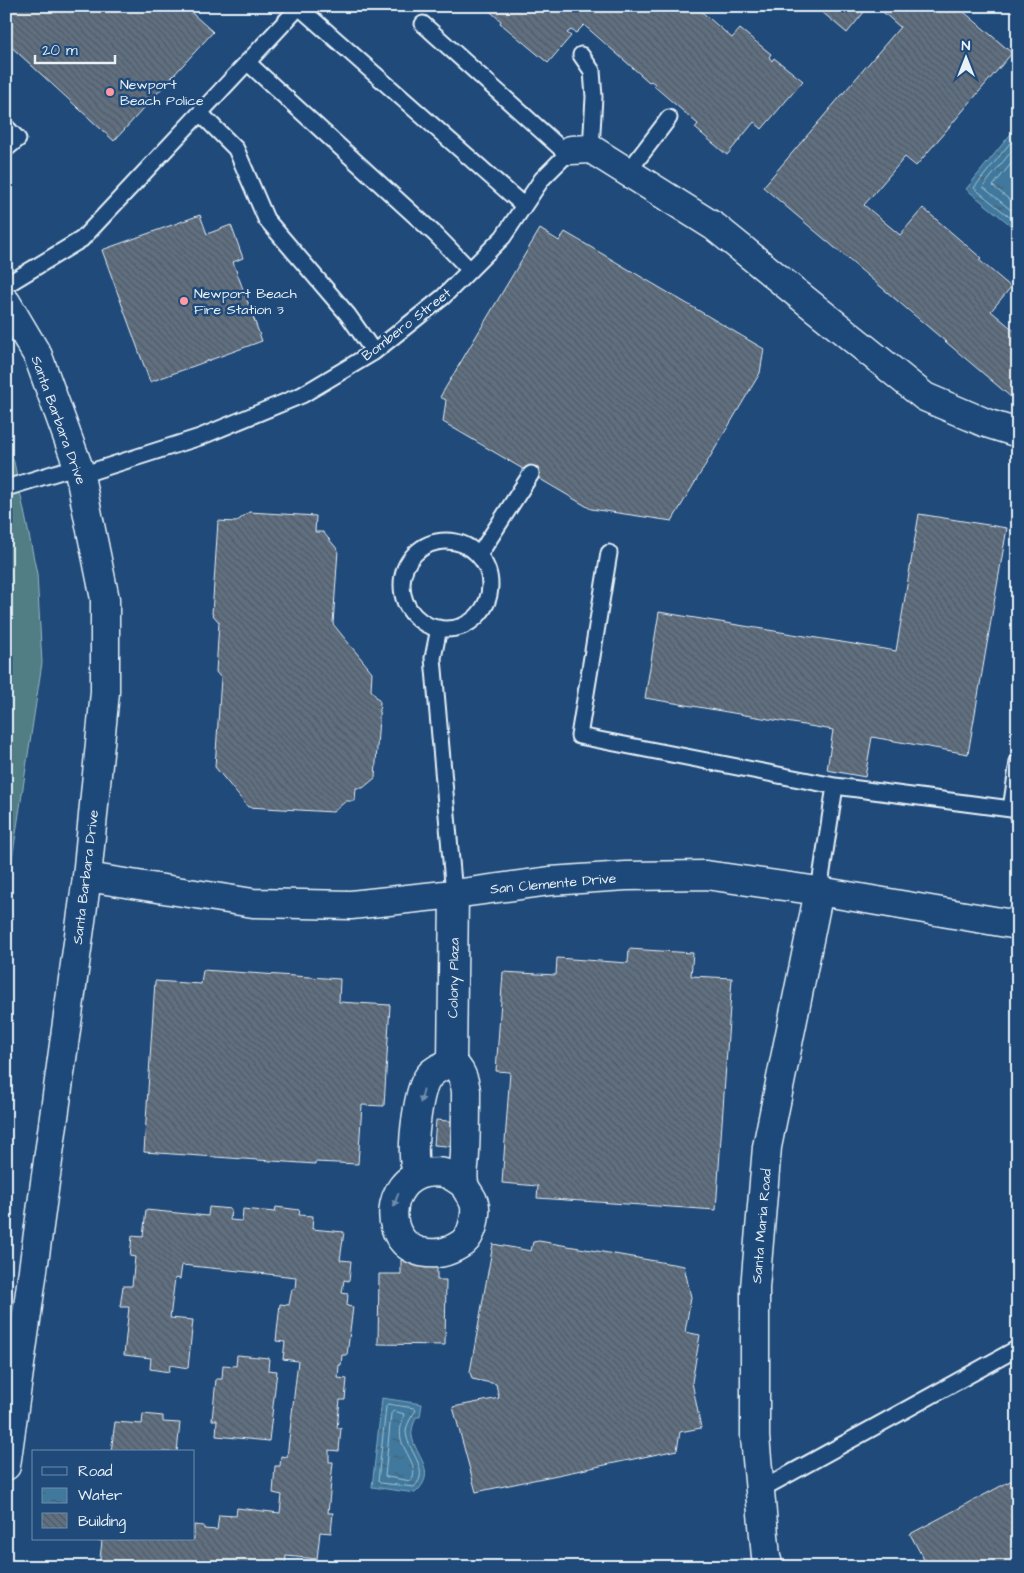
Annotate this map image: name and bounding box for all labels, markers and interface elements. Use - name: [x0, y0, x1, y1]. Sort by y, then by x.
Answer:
- scale bar: [35, 32, 115, 64]
- north arrow: [942, 32, 992, 82]
- text: N: [962, 36, 971, 56]
- text: 20 m: [42, 40, 78, 61]
- place label: Newport Beach Police: [120, 75, 204, 111]
- marker: Newport Beach Police: [104, 86, 116, 98]
- street label: Bombero Street: [358, 283, 456, 366]
- place label: Newport Beach Fire Station 3: [194, 284, 297, 320]
- marker: Newport Beach Fire Station 3: [178, 295, 190, 307]
- street label: Santa Barbara Drive: [25, 353, 91, 488]
- street label: Santa Barbara Drive: [68, 808, 104, 946]
- street label: San Clemente Drive: [489, 868, 617, 899]
- street label: Colony Plaza: [443, 938, 465, 1018]
- one-way arrow: [418, 1088, 426, 1103]
- street label: Santa Maria Road: [747, 1168, 777, 1284]
- one-way arrow: [392, 1193, 400, 1208]
- legend: [32, 1450, 195, 1540]
- text: Road: [78, 1461, 113, 1482]
- text: Water: [78, 1485, 122, 1506]
- text: Building: [78, 1511, 126, 1533]

